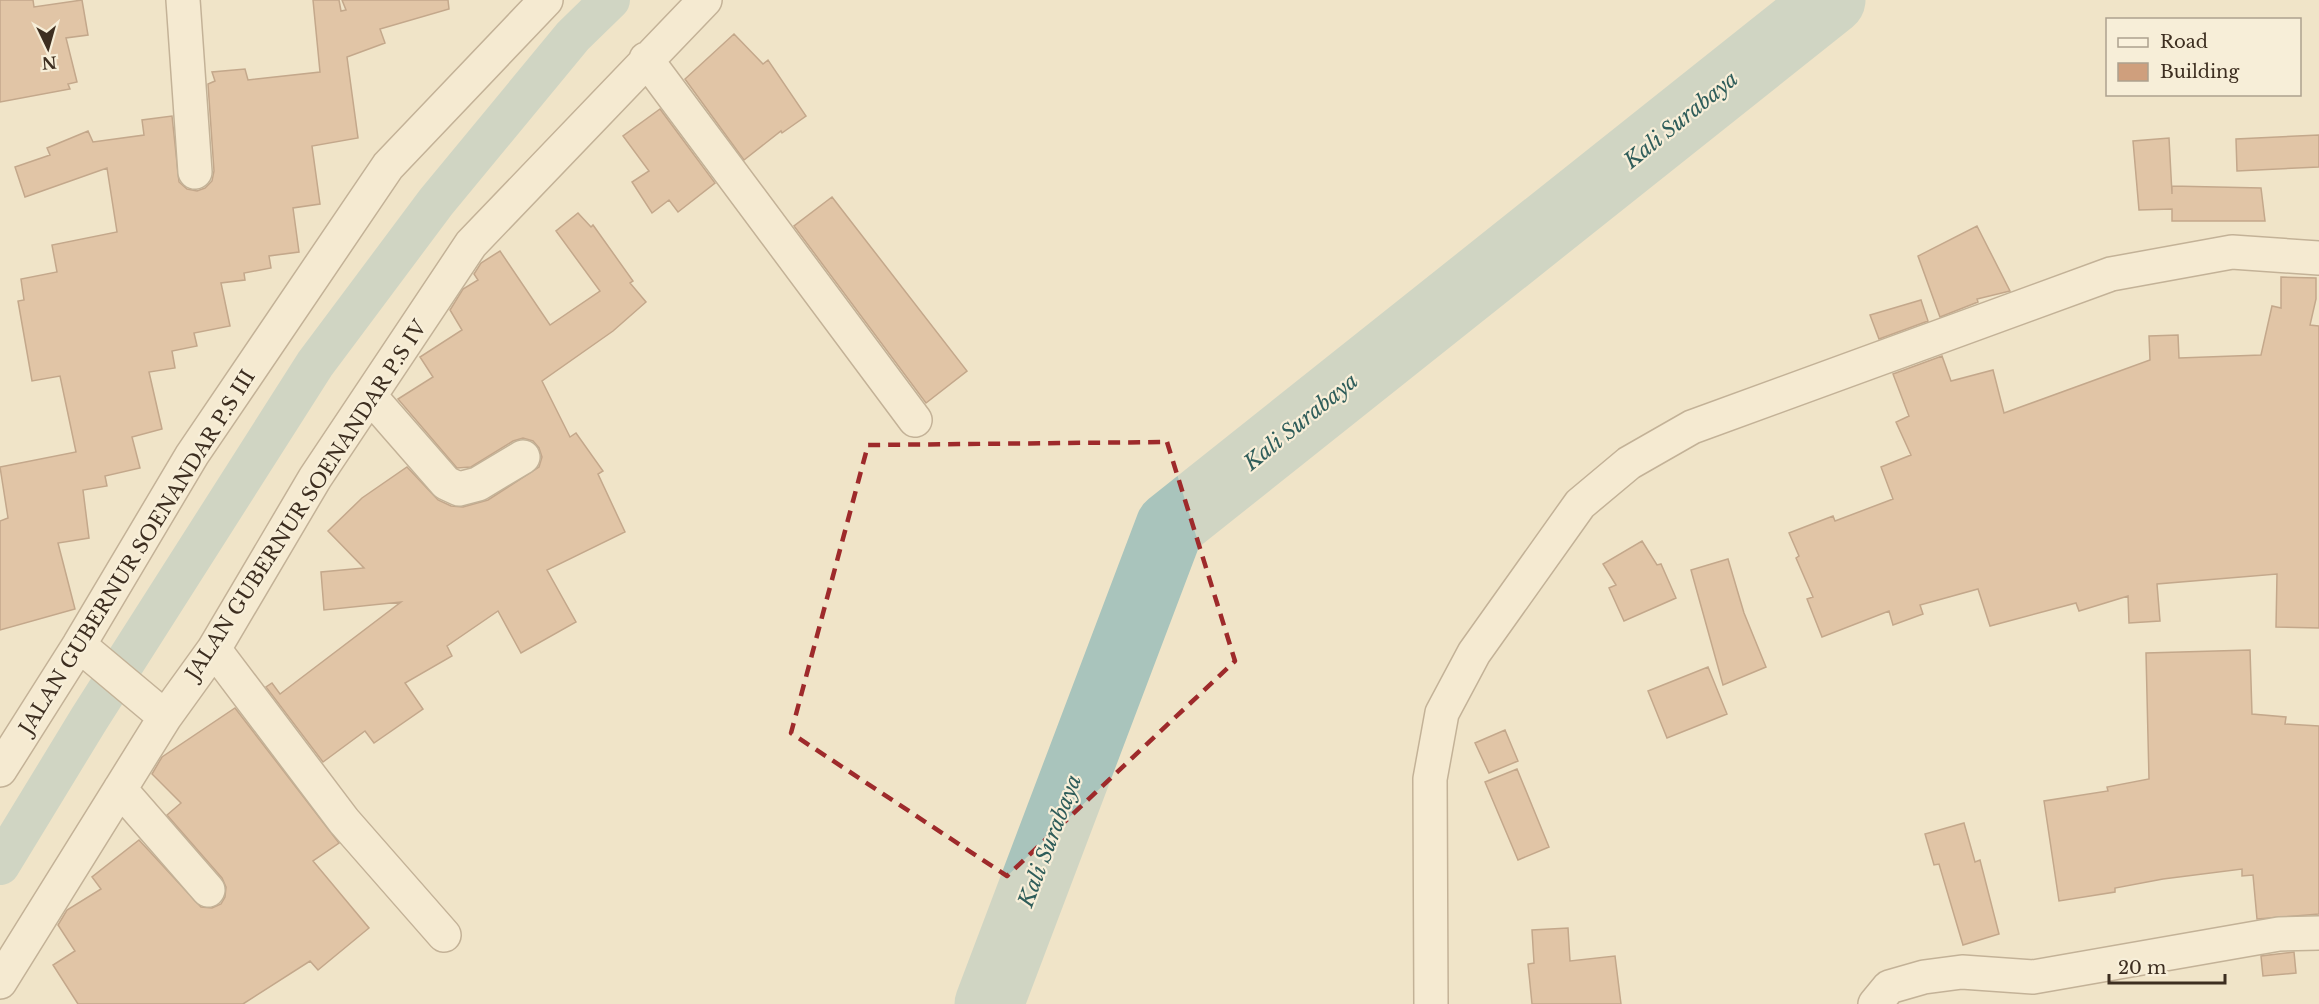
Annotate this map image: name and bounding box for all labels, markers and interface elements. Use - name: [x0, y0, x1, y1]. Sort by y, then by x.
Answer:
- north arrow: [18, 18, 78, 78]
- legend: [2106, 18, 2301, 96]
- text: Road: [2160, 31, 2208, 53]
- text: N: [41, 52, 58, 74]
- text: Building: [2160, 61, 2239, 83]
- water label: Kali Surabaya: [1618, 66, 1743, 175]
- street label: JALAN GUBERNUR SOENANDAR P.S IV: [179, 315, 432, 687]
- street label: JALAN GUBERNUR SOENANDAR P.S III: [13, 365, 260, 741]
- water label: Kali Surabaya: [1238, 368, 1363, 477]
- water label: Kali Surabaya: [1012, 771, 1087, 912]
- scale bar: [2109, 947, 2224, 985]
- text: 20 m: [2118, 957, 2166, 979]

